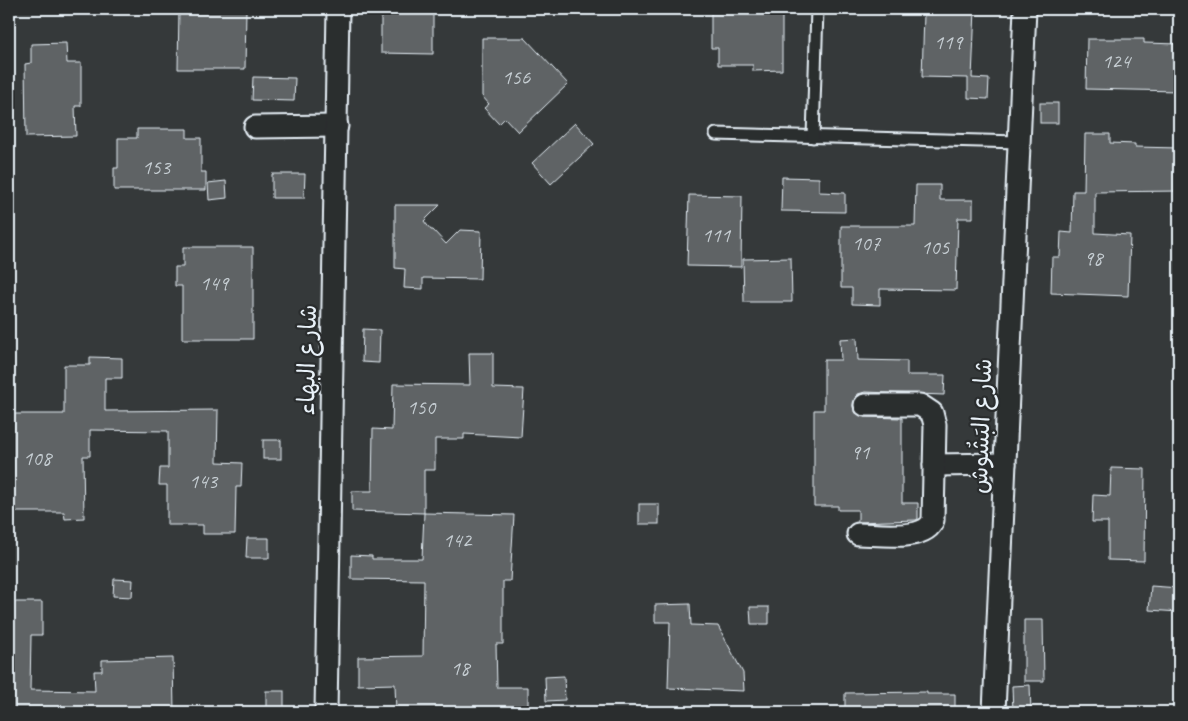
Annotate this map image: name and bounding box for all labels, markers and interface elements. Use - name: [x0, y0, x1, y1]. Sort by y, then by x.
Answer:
- house number: 119: [934, 29, 964, 55]
- house number: 124: [1102, 48, 1133, 74]
- house number: 156: [502, 64, 531, 90]
- house number: 153: [142, 154, 172, 180]
- house number: 111: [702, 222, 732, 248]
- house number: 107: [852, 230, 882, 256]
- house number: 105: [921, 234, 951, 260]
- house number: 98: [1084, 245, 1105, 271]
- house number: 149: [200, 270, 230, 296]
- street label: شارع البهاء: [291, 304, 325, 416]
- street label: شارع البَشُوش: [964, 358, 1000, 494]
- house number: 150: [407, 394, 437, 420]
- house number: 91: [851, 439, 871, 465]
- house number: 108: [23, 445, 54, 471]
- house number: 143: [189, 468, 219, 494]
- house number: 142: [443, 527, 473, 553]
- house number: 18: [451, 655, 472, 681]

